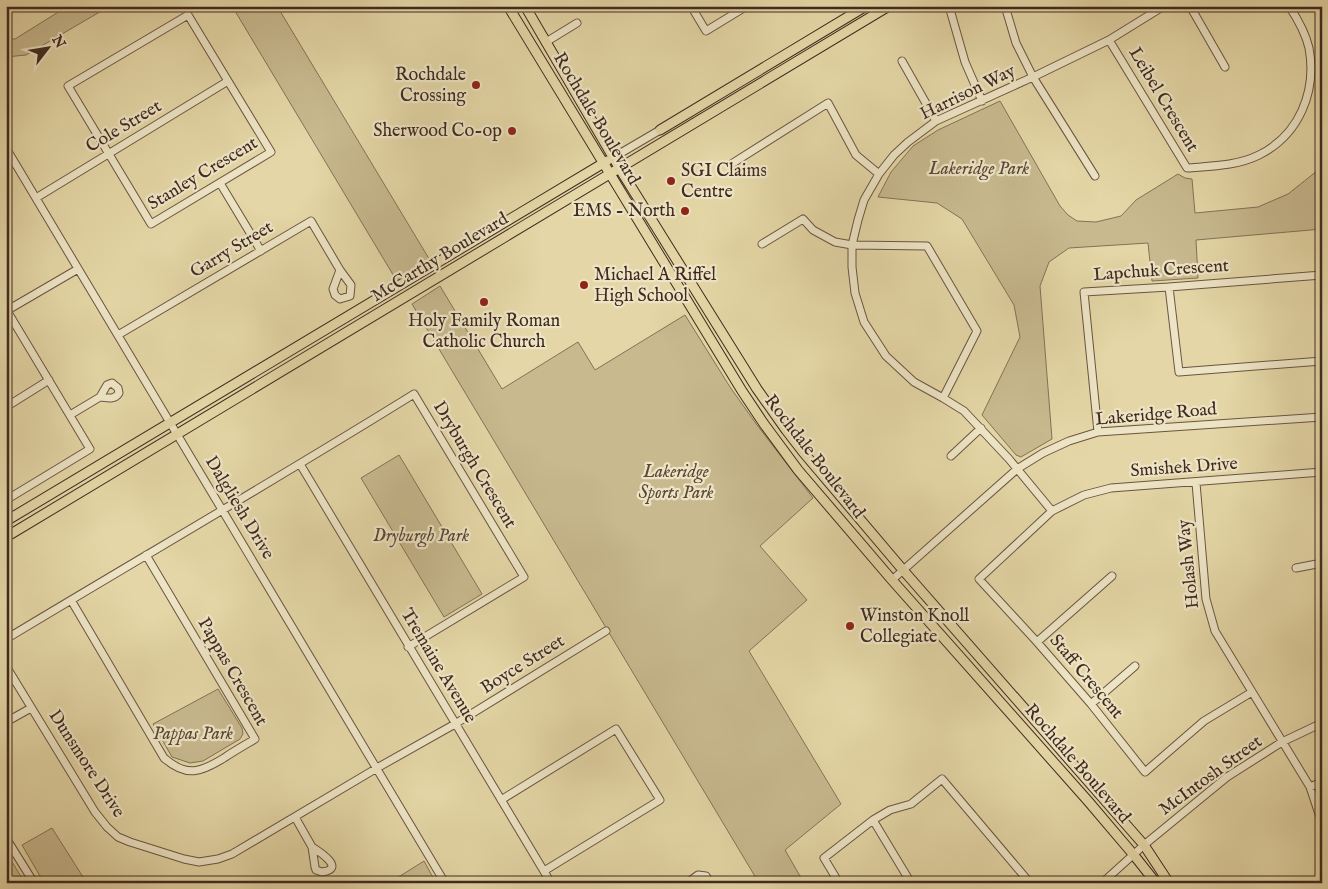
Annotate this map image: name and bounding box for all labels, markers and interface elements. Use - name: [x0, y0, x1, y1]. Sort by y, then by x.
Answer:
- north arrow: [22, 22, 72, 72]
- text: N: [47, 31, 69, 52]
- street label: Leibel Crescent: [1123, 43, 1203, 157]
- street label: Rochdale Boulevard: [547, 48, 645, 190]
- street label: Harrison Way: [917, 60, 1020, 126]
- place label: Rochdale Crossing: [395, 64, 466, 108]
- marker: Rochdale Crossing: [470, 79, 482, 91]
- street label: Cole Street: [82, 95, 166, 159]
- place label: Sherwood Co-op: [373, 120, 502, 143]
- marker: Sherwood Co-op: [506, 125, 518, 137]
- street label: Stanley Crescent: [144, 132, 262, 216]
- park label: Lakeridge Park: [928, 158, 1029, 181]
- place label: SGI Claims Centre: [681, 160, 767, 204]
- marker: SGI Claims Centre: [665, 175, 677, 187]
- place label: EMS - North: [573, 200, 675, 223]
- marker: EMS - North: [679, 205, 691, 217]
- street label: McCarthy Boulevard: [367, 208, 513, 308]
- street label: Garry Street: [186, 216, 278, 284]
- street label: Lapchuk Crescent: [1092, 255, 1230, 287]
- place label: Michael A Riffel High School: [594, 264, 716, 308]
- marker: Michael A Riffel High School: [578, 279, 590, 291]
- marker: Holy Family Roman Catholic Church: [478, 296, 490, 308]
- place label: Holy Family Roman Catholic Church: [408, 310, 560, 354]
- street label: Rochdale Boulevard: [758, 390, 870, 524]
- street label: Dryburgh Crescent: [427, 397, 521, 533]
- street label: Lakeridge Road: [1094, 398, 1218, 432]
- street label: Dalgliesh Drive: [199, 452, 279, 564]
- street label: Smishek Drive: [1130, 453, 1238, 483]
- park label: Lakeridge Sports Park: [639, 461, 714, 505]
- street label: Holash Way: [1173, 518, 1205, 610]
- park label: Dryburgh Park: [373, 525, 469, 548]
- street label: Tremaine Avenue: [395, 604, 481, 728]
- place label: Winston Knoll Collegiate: [860, 605, 969, 649]
- street label: Pappas Crescent: [192, 614, 272, 730]
- marker: Winston Knoll Collegiate: [844, 620, 856, 632]
- street label: Boyce Street: [477, 630, 569, 700]
- street label: Staff Crescent: [1044, 630, 1128, 724]
- street label: Rochdale Boulevard: [1019, 700, 1135, 829]
- street label: Dunsmore Drive: [43, 706, 129, 822]
- park label: Pappas Park: [153, 723, 233, 746]
- street label: McIntosh Street: [1155, 731, 1267, 821]

